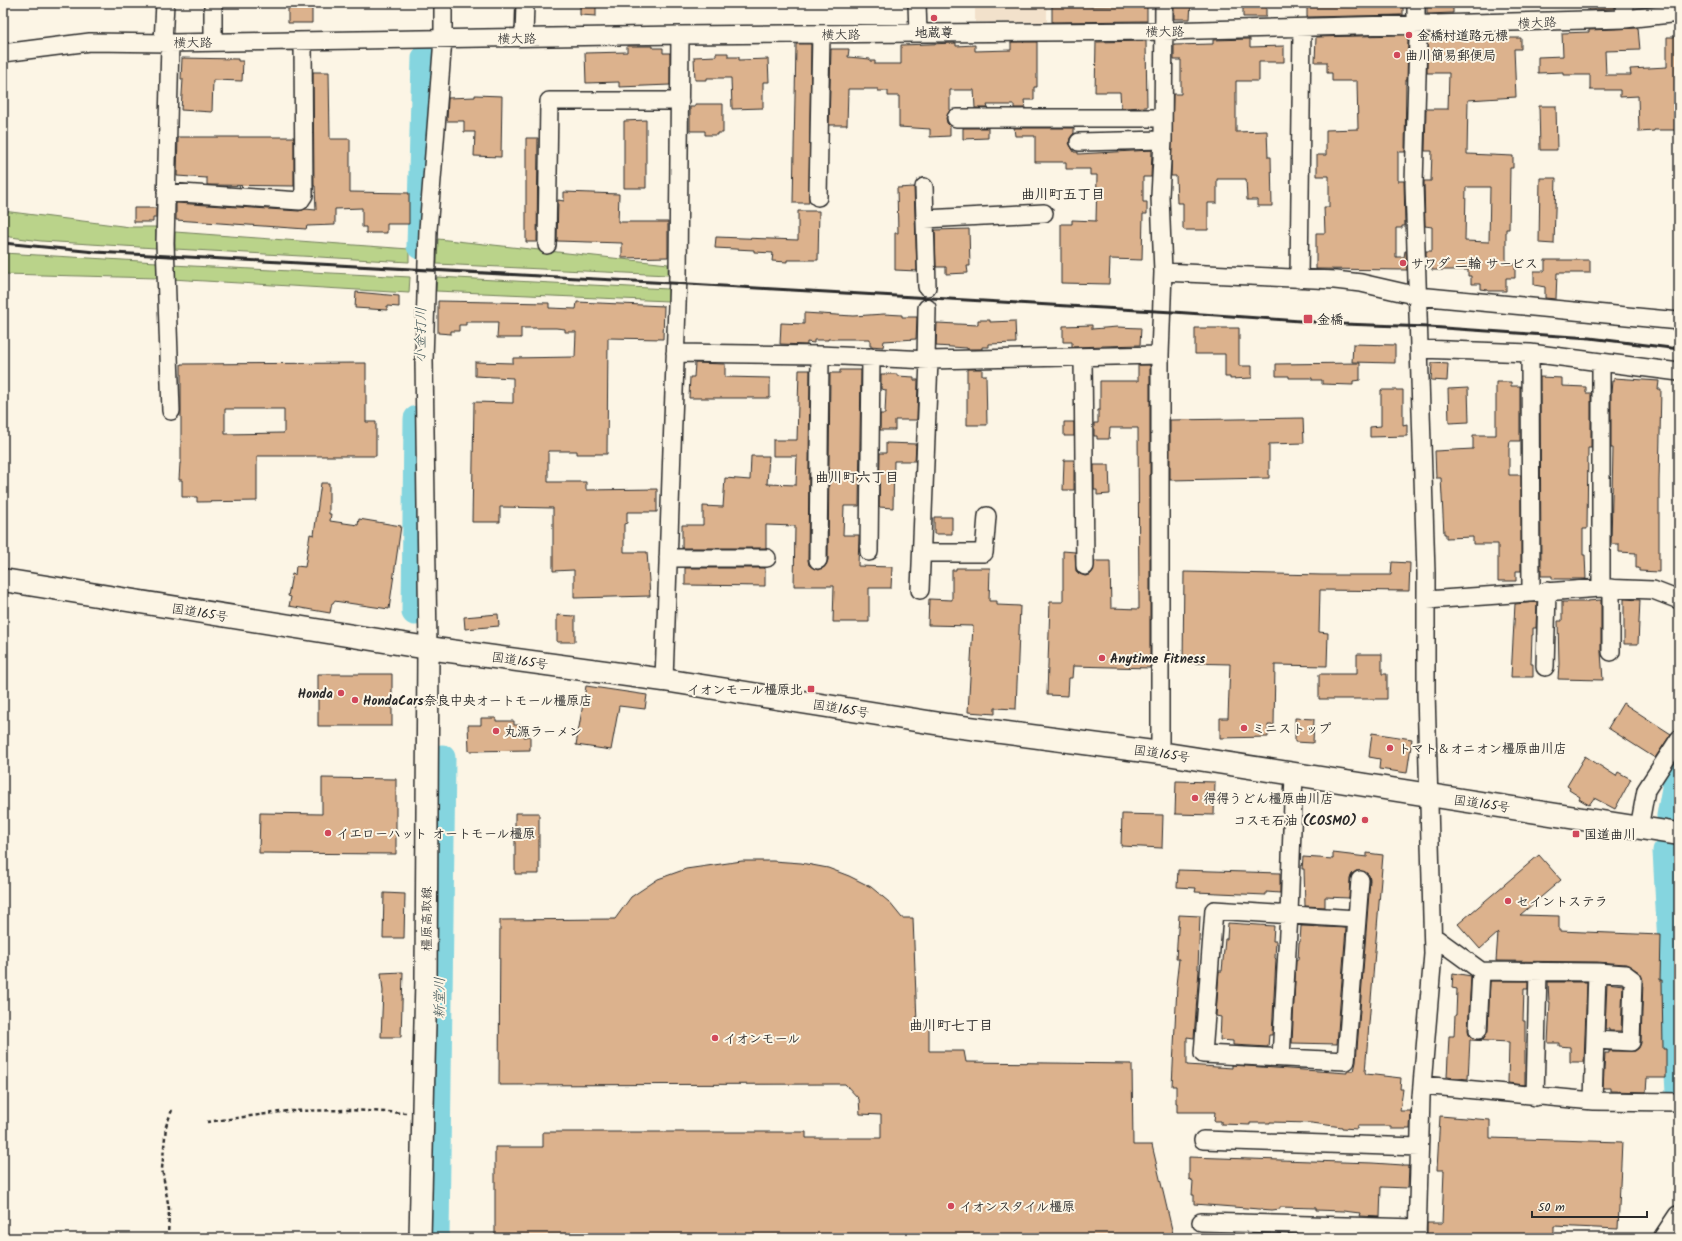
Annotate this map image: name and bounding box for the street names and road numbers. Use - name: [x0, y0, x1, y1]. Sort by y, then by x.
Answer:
- street label: 横大路: [1517, 12, 1557, 35]
- street label: 横大路: [1145, 22, 1185, 43]
- street label: 横大路: [821, 25, 861, 46]
- street label: 横大路: [497, 29, 537, 50]
- street label: 横大路: [173, 33, 213, 54]
- street label: 国道165号: [170, 599, 230, 628]
- street label: 国道165号: [490, 647, 550, 676]
- street label: 国道165号: [811, 695, 871, 724]
- street label: 国道165号: [1132, 740, 1192, 769]
- street label: 国道165号: [1452, 790, 1512, 819]
- street label: 橿原高取線: [417, 886, 438, 952]

